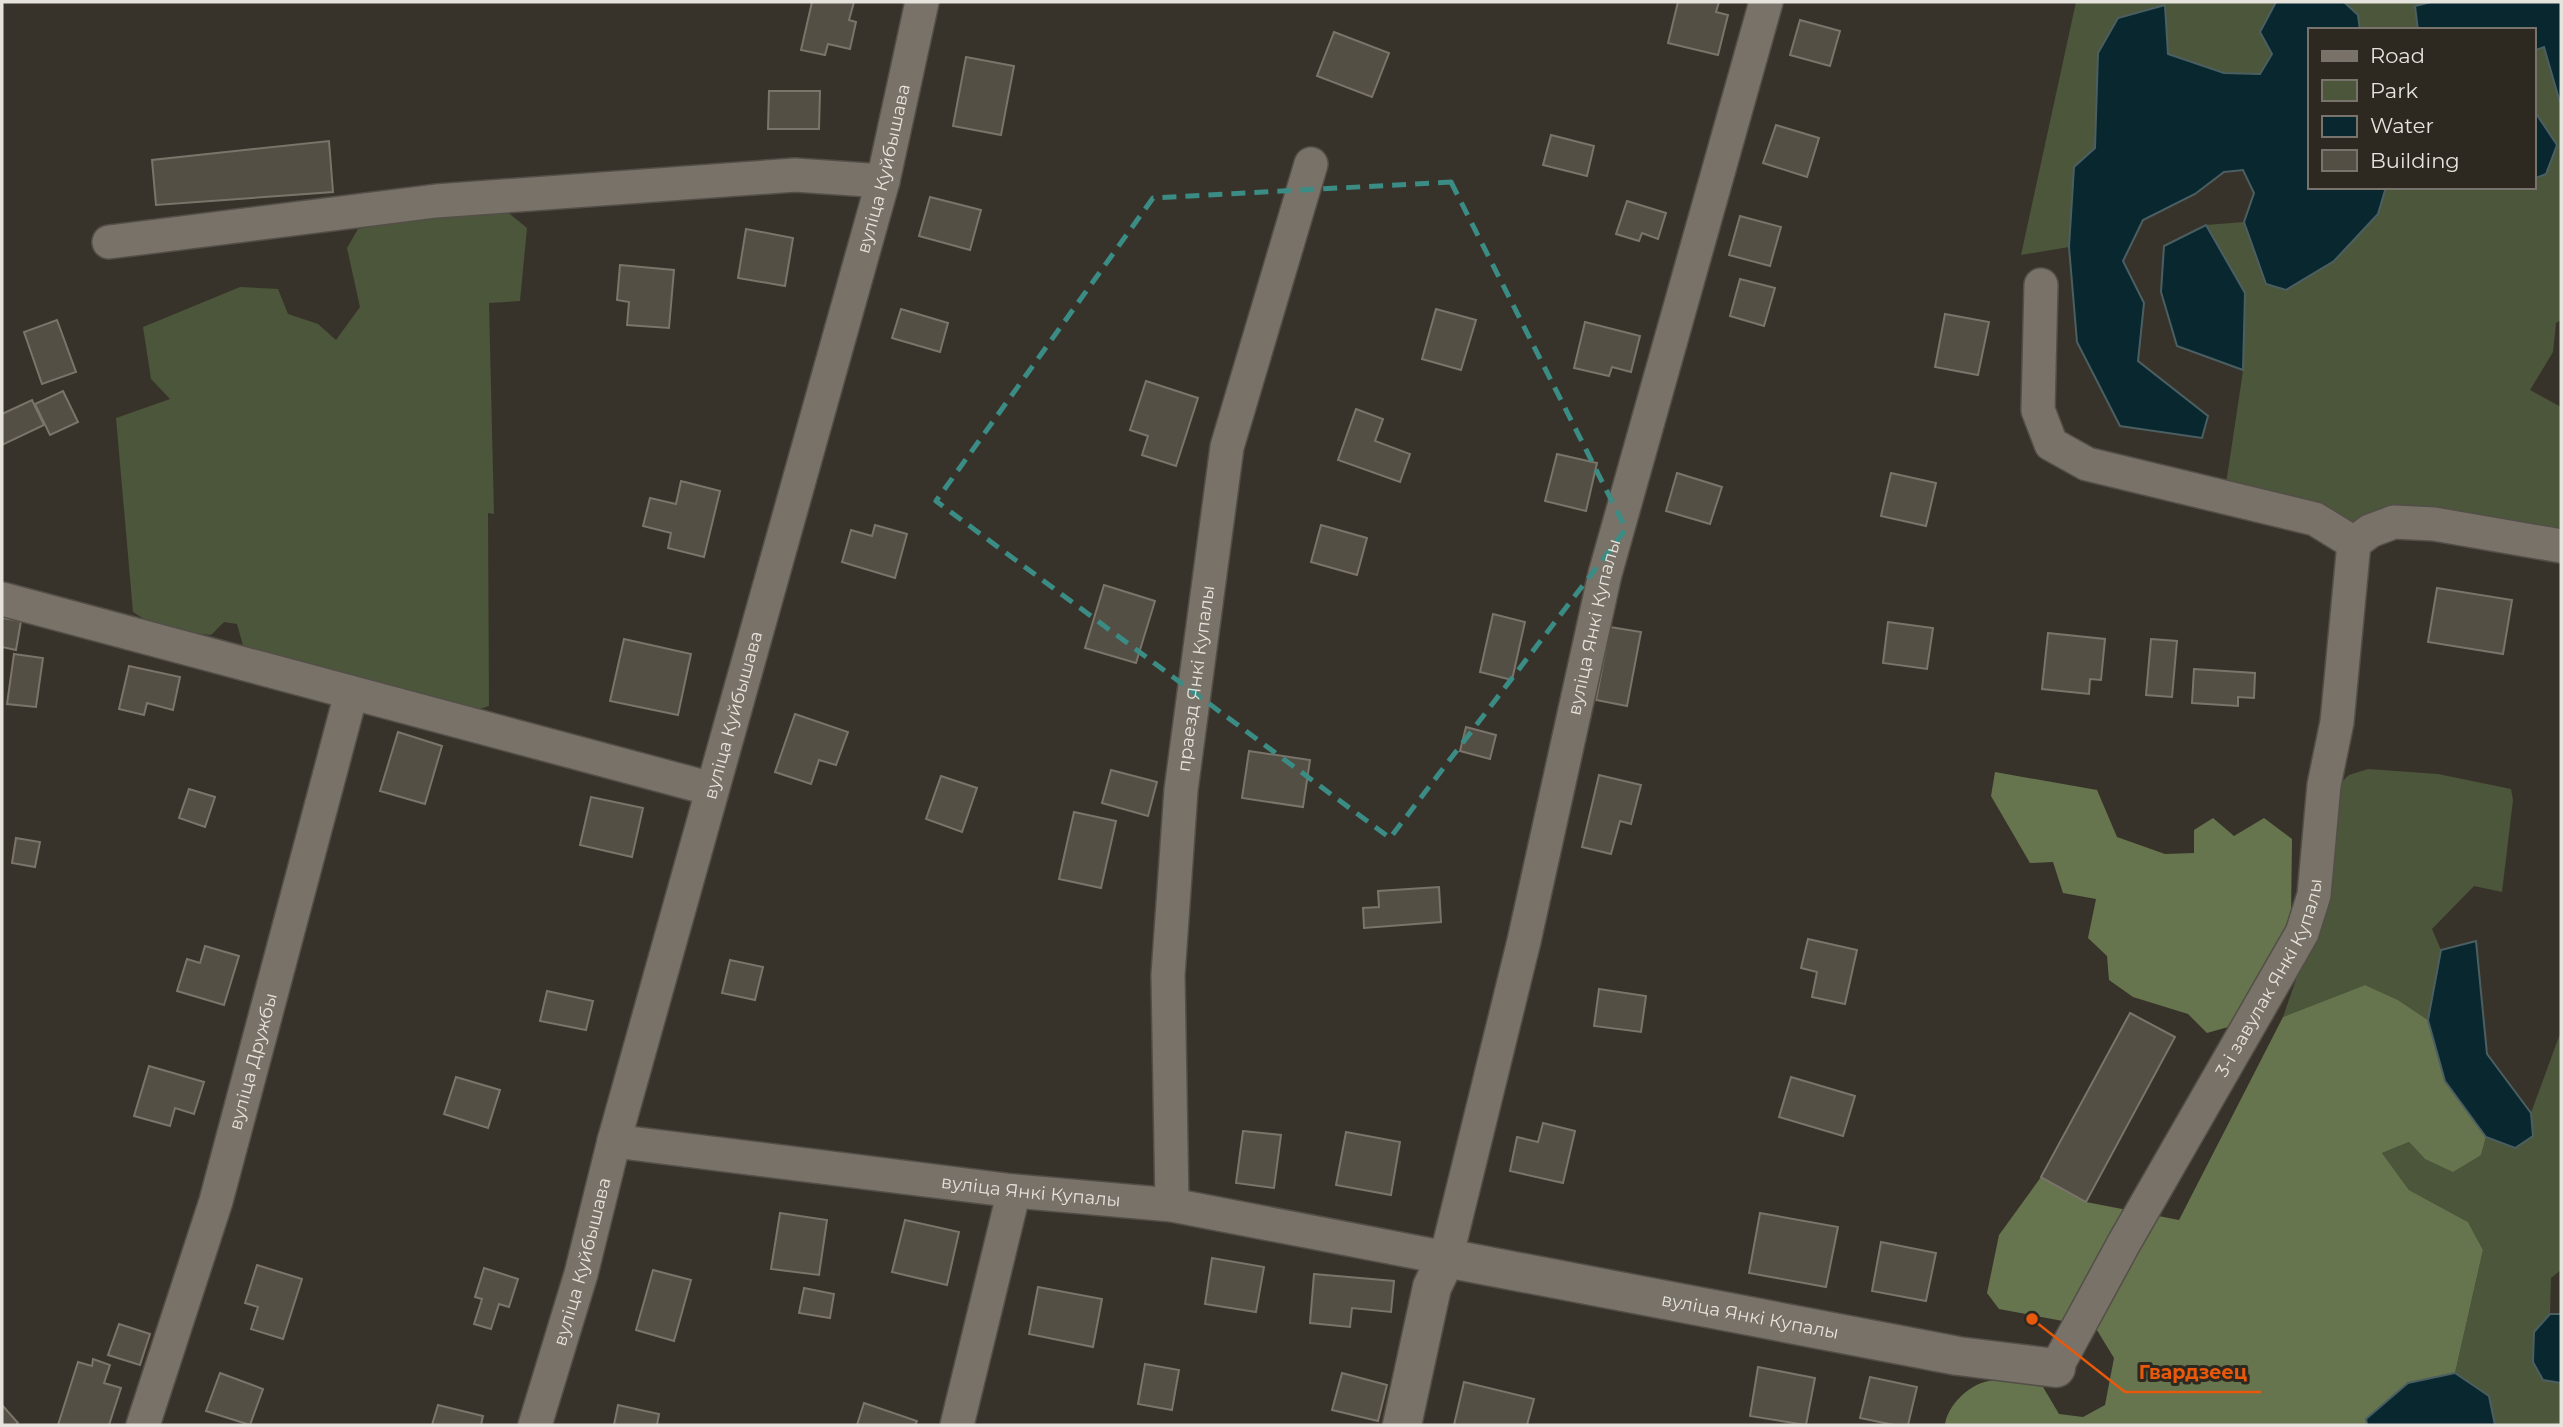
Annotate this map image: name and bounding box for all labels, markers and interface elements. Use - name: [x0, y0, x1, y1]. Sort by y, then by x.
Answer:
- legend: [2308, 28, 2535, 189]
- text: Road: [2370, 43, 2425, 68]
- text: Park: [2370, 78, 2418, 103]
- street label: вуліца Куйбышава: [852, 82, 915, 256]
- text: Water: [2370, 113, 2434, 138]
- text: Building: [2370, 148, 2460, 173]
- street label: вуліца Янкі Купалы: [1563, 536, 1625, 717]
- street label: праезд Янкі Купалы: [1173, 584, 1219, 773]
- street label: вуліца Куйбышава: [699, 629, 767, 802]
- street label: 3-і завулак Янкі Купалы: [2211, 878, 2326, 1081]
- street label: вуліца Дружбы: [224, 990, 282, 1133]
- street label: вуліца Янкі Купалы: [940, 1171, 1122, 1211]
- street label: вуліца Куйбышава: [549, 1175, 616, 1349]
- street label: вуліца Янкі Купалы: [1659, 1288, 1841, 1344]
- callout: Гвардзеец: [2125, 1352, 2261, 1392]
- text: Гвардзеец: [2139, 1361, 2247, 1384]

